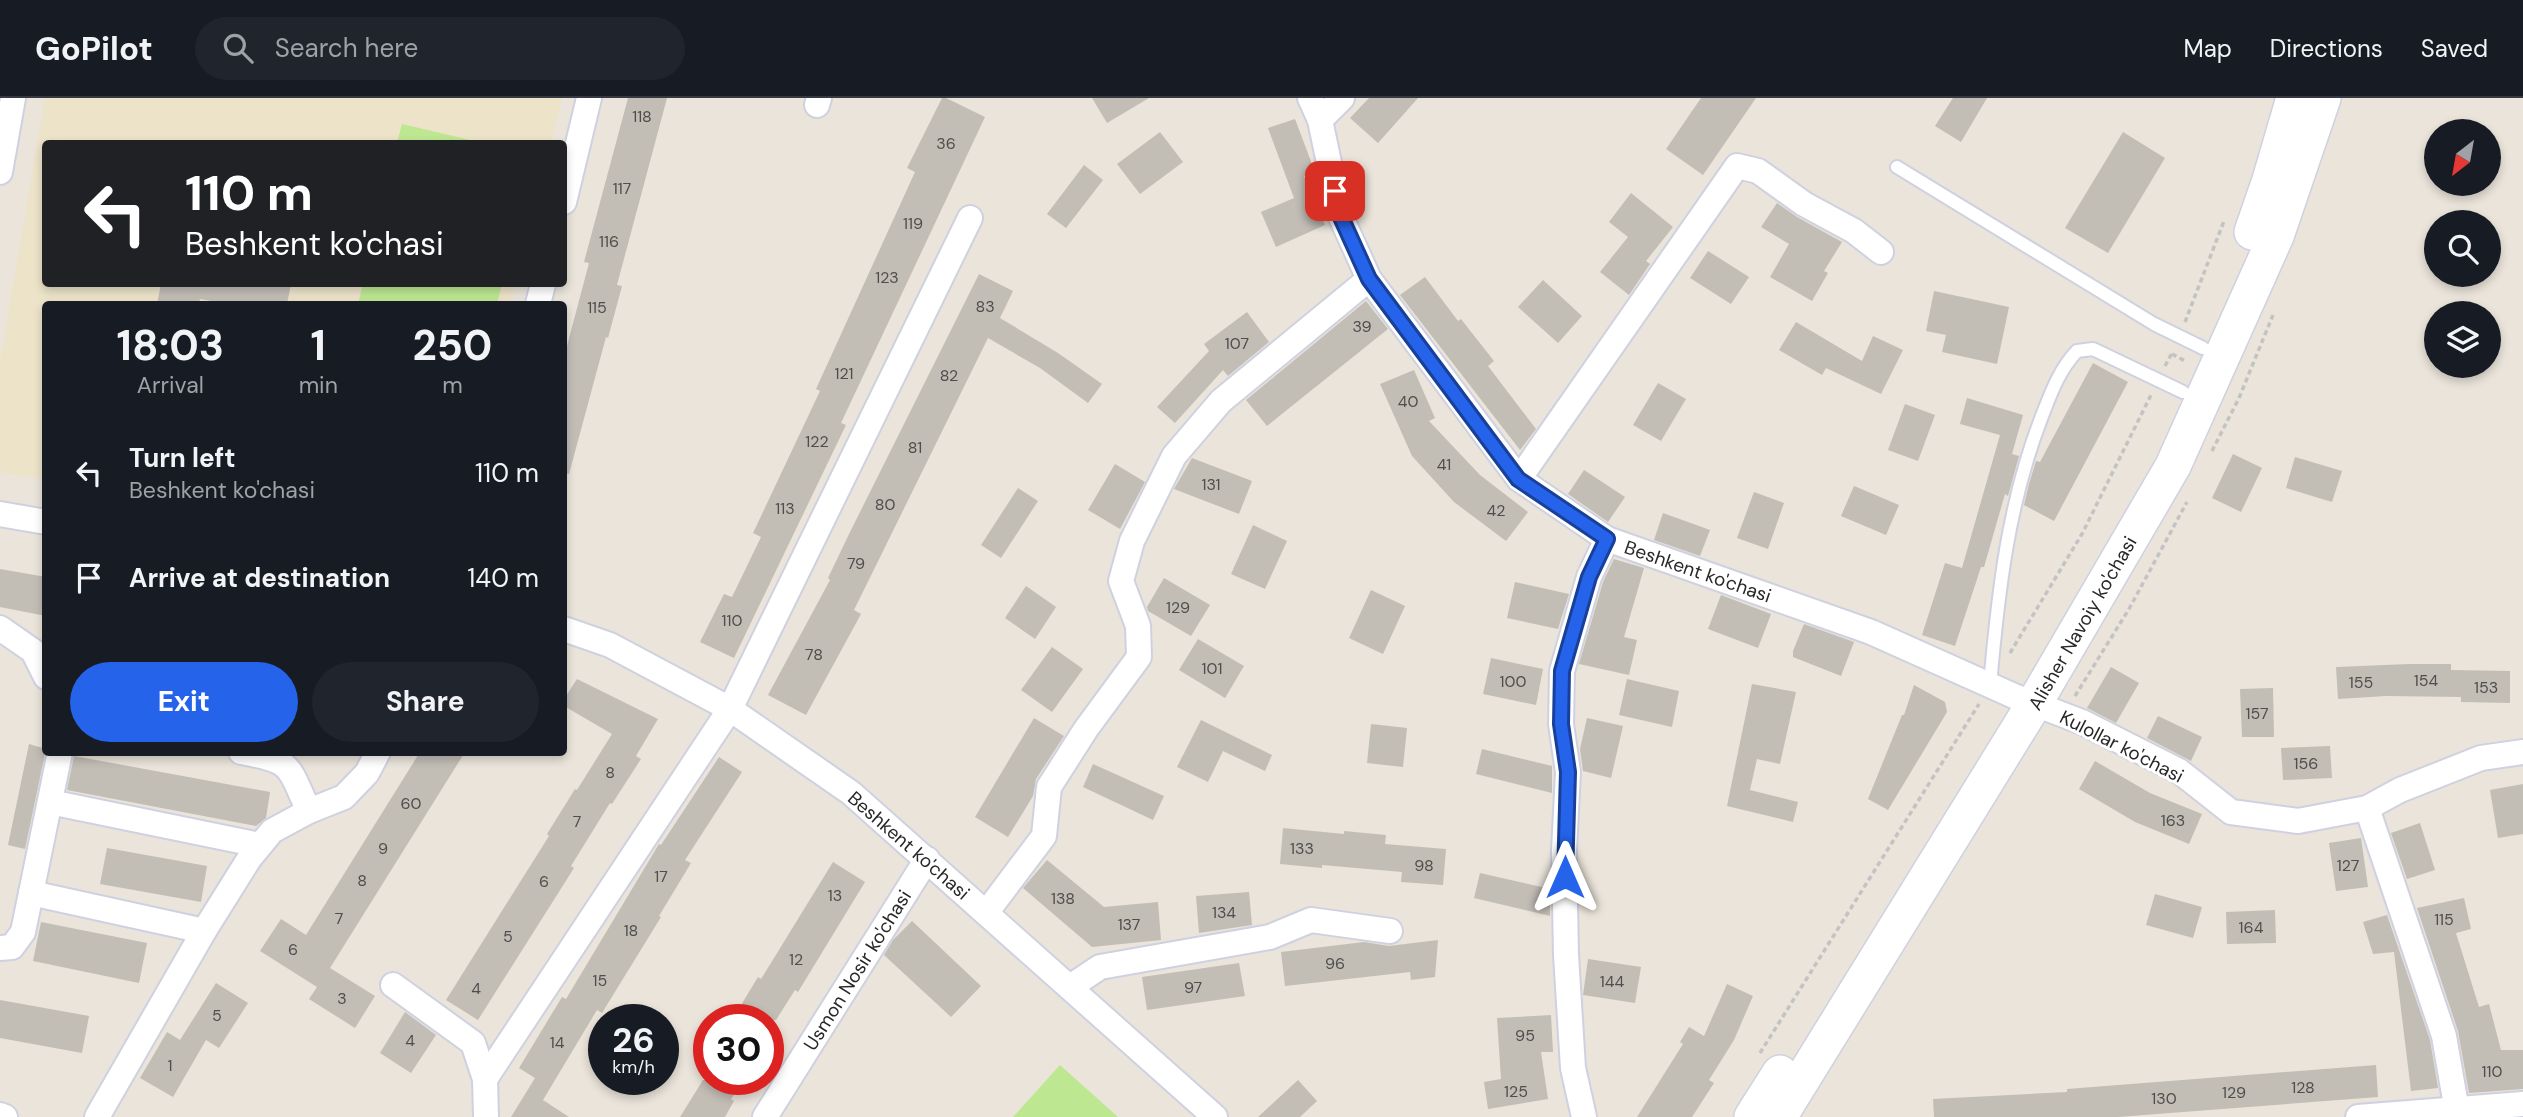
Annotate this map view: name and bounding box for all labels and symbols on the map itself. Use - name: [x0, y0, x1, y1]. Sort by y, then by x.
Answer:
- house number: 118: [632, 106, 652, 127]
- north arrow: [2424, 119, 2501, 196]
- house number: 36: [936, 133, 956, 154]
- pin: [1305, 161, 1365, 221]
- house number: 117: [613, 178, 631, 199]
- house number: 119: [903, 213, 923, 234]
- house number: 116: [599, 231, 619, 252]
- house number: 123: [875, 267, 899, 288]
- house number: 83: [975, 296, 995, 317]
- house number: 115: [587, 297, 607, 318]
- house number: 39: [1352, 316, 1372, 337]
- house number: 107: [1225, 333, 1249, 354]
- house number: 121: [834, 363, 854, 384]
- house number: 82: [940, 365, 958, 386]
- house number: 40: [1398, 391, 1418, 412]
- house number: 122: [805, 431, 829, 452]
- house number: 81: [908, 437, 922, 458]
- house number: 41: [1437, 454, 1451, 475]
- house number: 131: [1201, 474, 1221, 495]
- house number: 80: [875, 494, 895, 515]
- house number: 113: [775, 498, 795, 519]
- house number: 42: [1487, 500, 1505, 521]
- street label: Alisher Navoiy ko'chasi: [2022, 532, 2142, 715]
- street label: Beshkent ko'chasi: [1621, 535, 1775, 608]
- house number: 79: [847, 553, 865, 574]
- house number: 129: [1166, 597, 1190, 618]
- house number: 110: [722, 610, 743, 631]
- house number: 78: [805, 644, 823, 665]
- house number: 101: [1202, 658, 1222, 679]
- house number: 154: [2414, 670, 2439, 691]
- house number: 100: [1500, 671, 1526, 692]
- house number: 155: [2349, 672, 2373, 693]
- house number: 153: [2474, 677, 2498, 698]
- house number: 157: [2245, 703, 2269, 724]
- street label: Kulollar ko'chasi: [2056, 704, 2188, 788]
- house number: 156: [2294, 753, 2318, 774]
- house number: 8: [605, 762, 615, 783]
- street label: Beshkent ko'chasi: [843, 786, 975, 905]
- house number: 60: [401, 793, 422, 814]
- house number: 163: [2161, 810, 2185, 831]
- house number: 7: [573, 811, 581, 832]
- house number: 9: [378, 838, 388, 859]
- house number: 133: [1290, 838, 1314, 859]
- position arrow: [1528, 840, 1602, 914]
- house number: 98: [1414, 855, 1434, 876]
- house number: 127: [2337, 855, 2359, 876]
- house number: 17: [654, 866, 668, 887]
- house number: 8: [357, 870, 367, 891]
- house number: 6: [539, 871, 549, 892]
- street label: Usmon Nosir ko'chasi: [798, 885, 917, 1055]
- house number: 13: [828, 885, 842, 906]
- house number: 138: [1051, 888, 1075, 909]
- house number: 134: [1212, 902, 1236, 923]
- house number: 7: [335, 908, 343, 929]
- house number: 115: [2434, 909, 2454, 930]
- house number: 137: [1118, 914, 1140, 935]
- house number: 164: [2239, 917, 2264, 938]
- house number: 18: [624, 920, 638, 941]
- house number: 5: [503, 926, 513, 947]
- house number: 6: [288, 939, 298, 960]
- house number: 12: [789, 949, 803, 970]
- house number: 96: [1325, 953, 1345, 974]
- house number: 15: [593, 970, 607, 991]
- house number: 144: [1600, 971, 1624, 992]
- house number: 97: [1184, 977, 1202, 998]
- house number: 4: [471, 978, 481, 999]
- house number: 3: [337, 988, 347, 1009]
- speed limit sign: 30: [693, 1004, 784, 1095]
- house number: 5: [212, 1005, 222, 1026]
- house number: 95: [1515, 1025, 1535, 1046]
- house number: 4: [405, 1030, 415, 1051]
- house number: 14: [550, 1032, 565, 1053]
- house number: 1: [168, 1055, 173, 1076]
- house number: 110: [2482, 1061, 2503, 1082]
- house number: 128: [2291, 1077, 2315, 1098]
- house number: 125: [1504, 1081, 1528, 1102]
- house number: 129: [2222, 1082, 2246, 1103]
- house number: 130: [2151, 1088, 2177, 1109]

